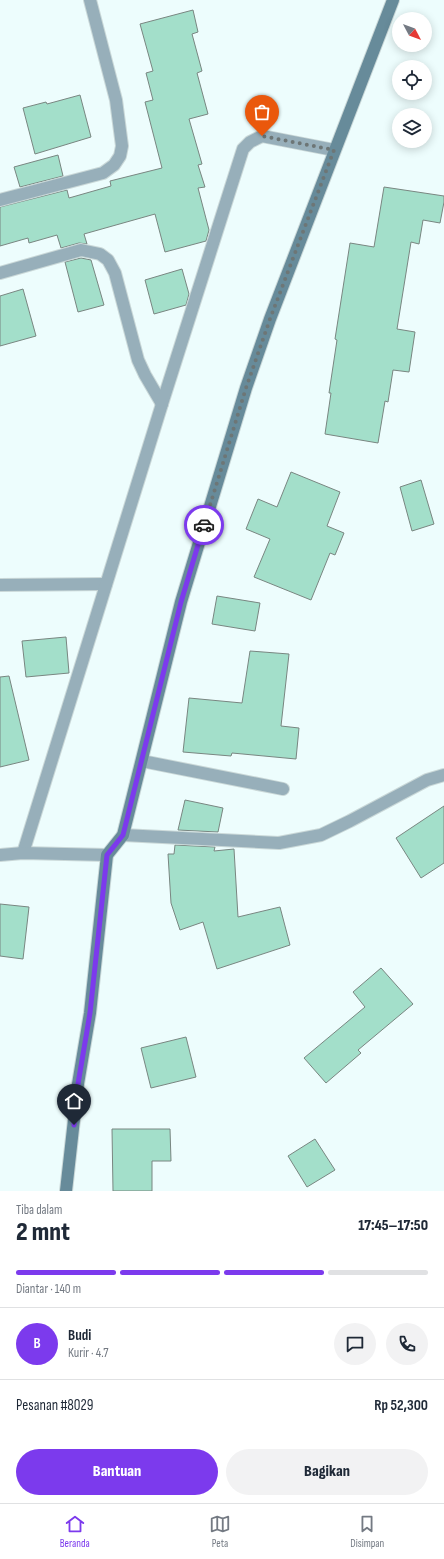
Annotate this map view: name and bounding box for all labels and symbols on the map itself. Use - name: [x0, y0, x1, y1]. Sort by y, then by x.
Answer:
- north arrow: [392, 12, 432, 52]
- pin: [245, 95, 279, 136]
- courier: [184, 505, 224, 545]
- pin: [57, 1084, 91, 1125]

